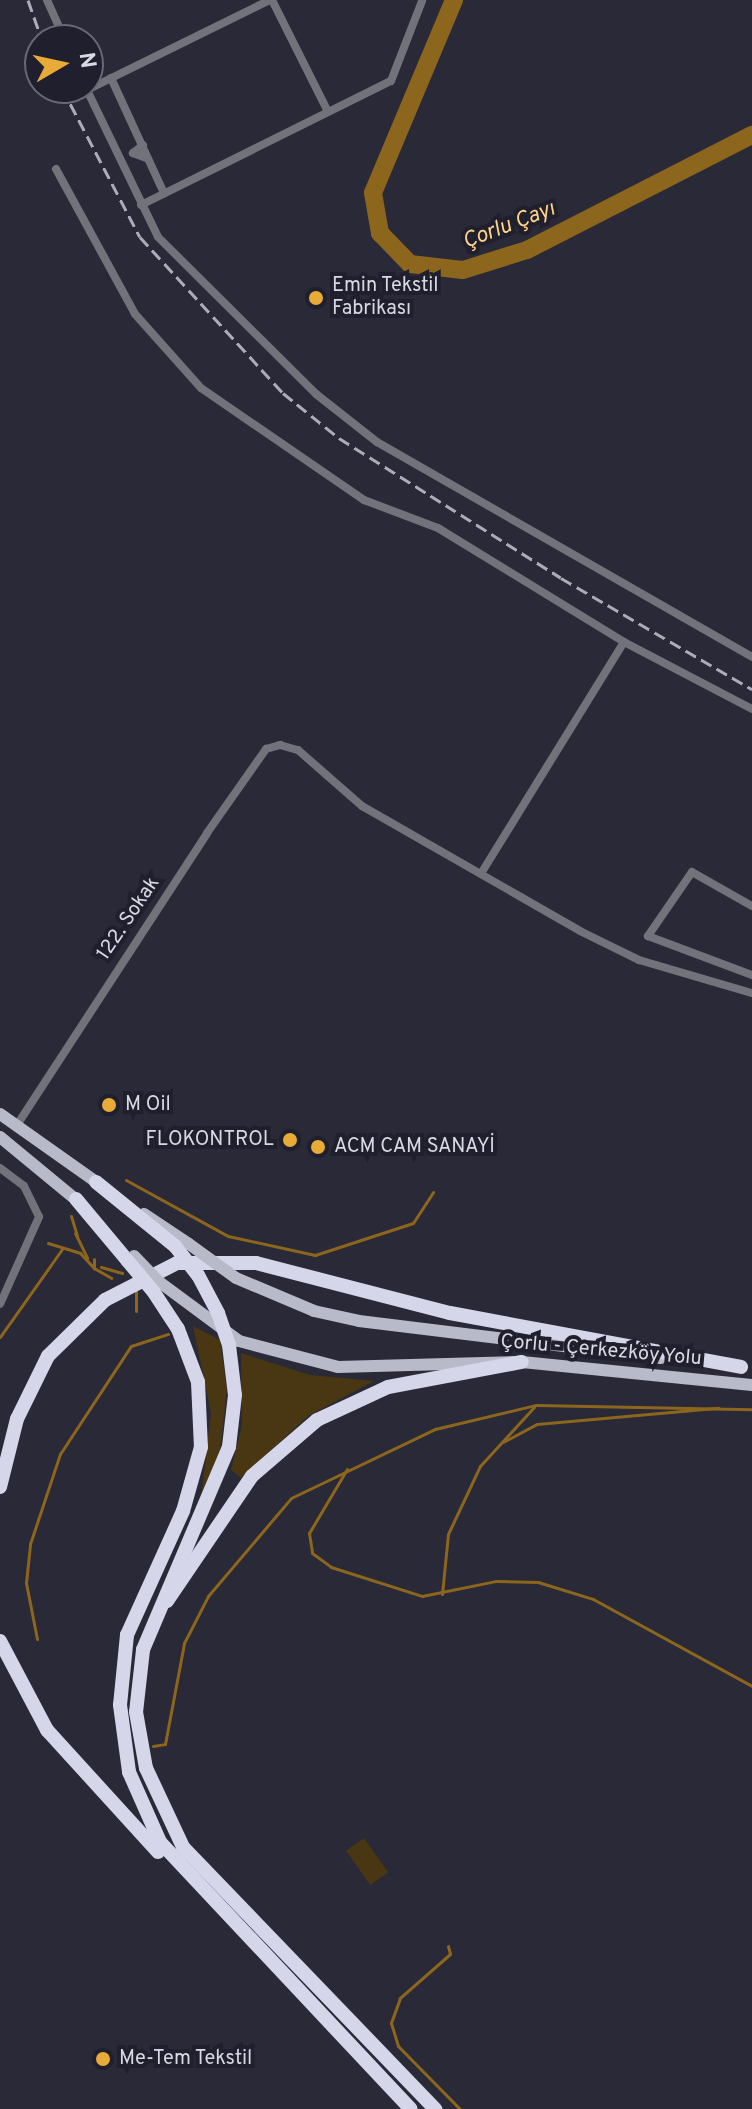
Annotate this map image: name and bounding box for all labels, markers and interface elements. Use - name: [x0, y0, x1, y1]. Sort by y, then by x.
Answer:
- north arrow: [24, 24, 104, 104]
- text: N: [72, 51, 101, 70]
- water label: Çorlu Çayı: [459, 196, 559, 256]
- place label: Emin Tekstil Fabrikası: [332, 274, 439, 321]
- marker: Emin Tekstil Fabrikası: [307, 289, 325, 307]
- street label: 122. Sokak: [92, 873, 166, 965]
- place label: M Oil: [125, 1093, 171, 1117]
- marker: M Oil: [100, 1096, 118, 1114]
- place label: FLOKONTROL: [146, 1128, 274, 1152]
- marker: FLOKONTROL: [281, 1131, 299, 1149]
- place label: ACM CAM SANAYİ: [334, 1135, 495, 1159]
- marker: ACM CAM SANAYİ: [309, 1138, 327, 1156]
- street label: Çorlu - Çerkezköy Yolu: [499, 1330, 703, 1372]
- place label: Me-Tem Tekstil: [119, 2047, 253, 2071]
- marker: Me-Tem Tekstil: [94, 2050, 112, 2068]

